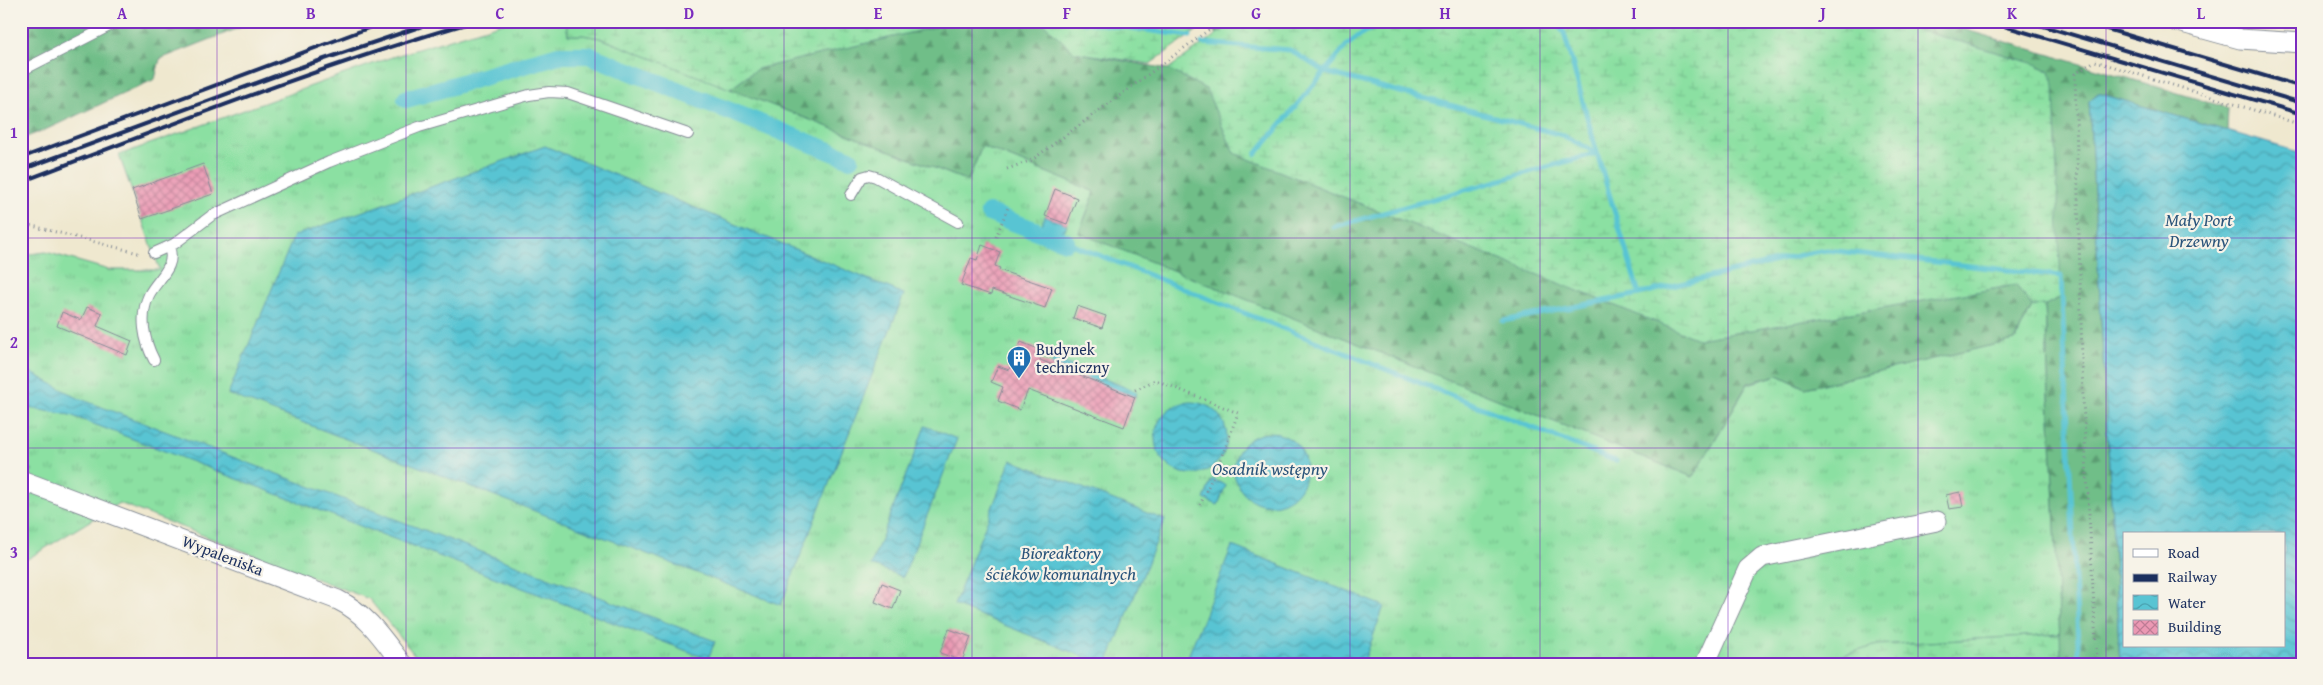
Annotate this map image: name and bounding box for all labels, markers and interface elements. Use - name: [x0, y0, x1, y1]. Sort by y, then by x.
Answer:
- text: A: [117, 1, 128, 25]
- text: B: [306, 1, 316, 25]
- text: C: [495, 1, 505, 25]
- text: D: [684, 1, 694, 25]
- text: E: [874, 1, 883, 25]
- text: F: [1063, 1, 1071, 25]
- text: G: [1251, 1, 1261, 25]
- text: H: [1439, 1, 1451, 25]
- text: I: [1631, 1, 1637, 25]
- text: J: [1817, 1, 1826, 25]
- text: K: [2007, 1, 2018, 25]
- text: L: [2197, 1, 2206, 25]
- text: 1: [10, 120, 18, 144]
- water label: Mały Port Drzewny: [2165, 206, 2233, 254]
- text: 2: [10, 330, 18, 354]
- place label: Budynek techniczny: [1036, 337, 1110, 379]
- building icon: Budynek techniczny: [1006, 345, 1032, 379]
- water label: Osadnik wstępny: [1212, 455, 1329, 482]
- street label: Wypaleniska: [179, 529, 268, 582]
- legend: [2123, 532, 2286, 648]
- water label: Bioreaktory ścieków komunalnych: [985, 539, 1136, 587]
- text: 3: [10, 540, 18, 564]
- text: Road: [2168, 542, 2199, 563]
- text: Railway: [2168, 566, 2218, 587]
- text: Water: [2168, 592, 2206, 613]
- text: Building: [2168, 616, 2222, 637]

